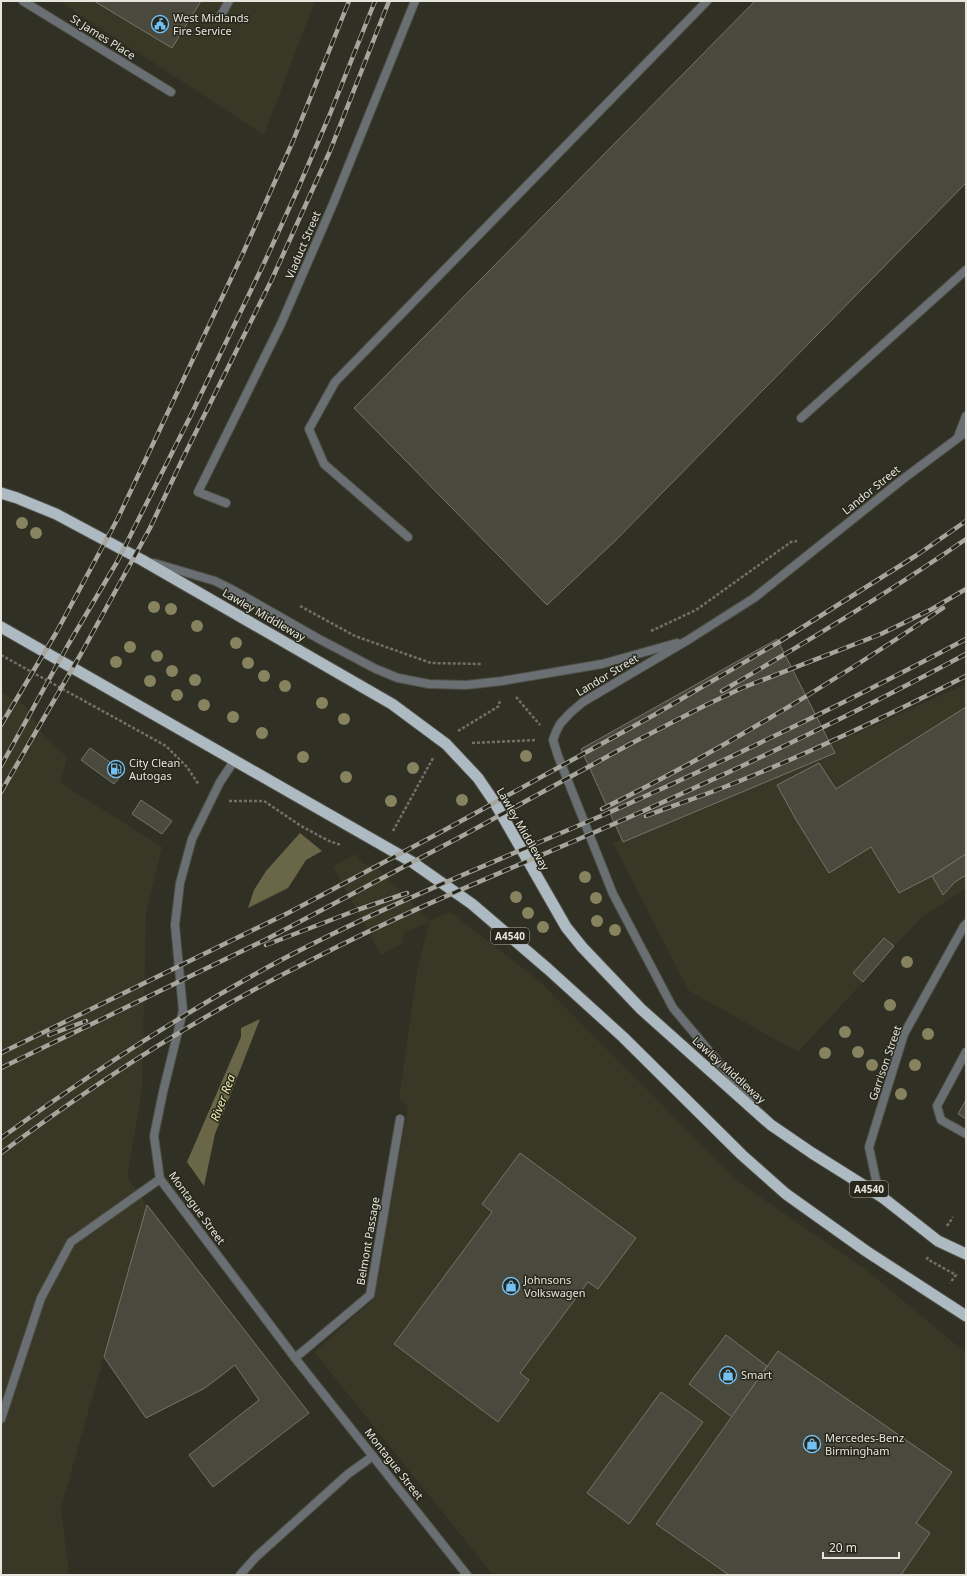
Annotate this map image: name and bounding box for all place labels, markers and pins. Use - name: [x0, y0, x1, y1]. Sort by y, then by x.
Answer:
- place label: West Midlands Fire Service: [173, 10, 249, 38]
- public building icon: West Midlands Fire Service: [150, 14, 170, 34]
- place label: City Clean Autogas: [129, 755, 180, 783]
- fuel station icon: City Clean Autogas: [106, 759, 126, 779]
- place label: Johnsons Volkswagen: [523, 1272, 586, 1300]
- shop icon: Johnsons Volkswagen: [501, 1276, 521, 1296]
- shop icon: Smart: [718, 1365, 738, 1385]
- place label: Smart: [741, 1367, 772, 1382]
- place label: Mercedes-Benz Birmingham: [825, 1430, 904, 1458]
- shop icon: Mercedes-Benz Birmingham: [802, 1434, 822, 1454]

